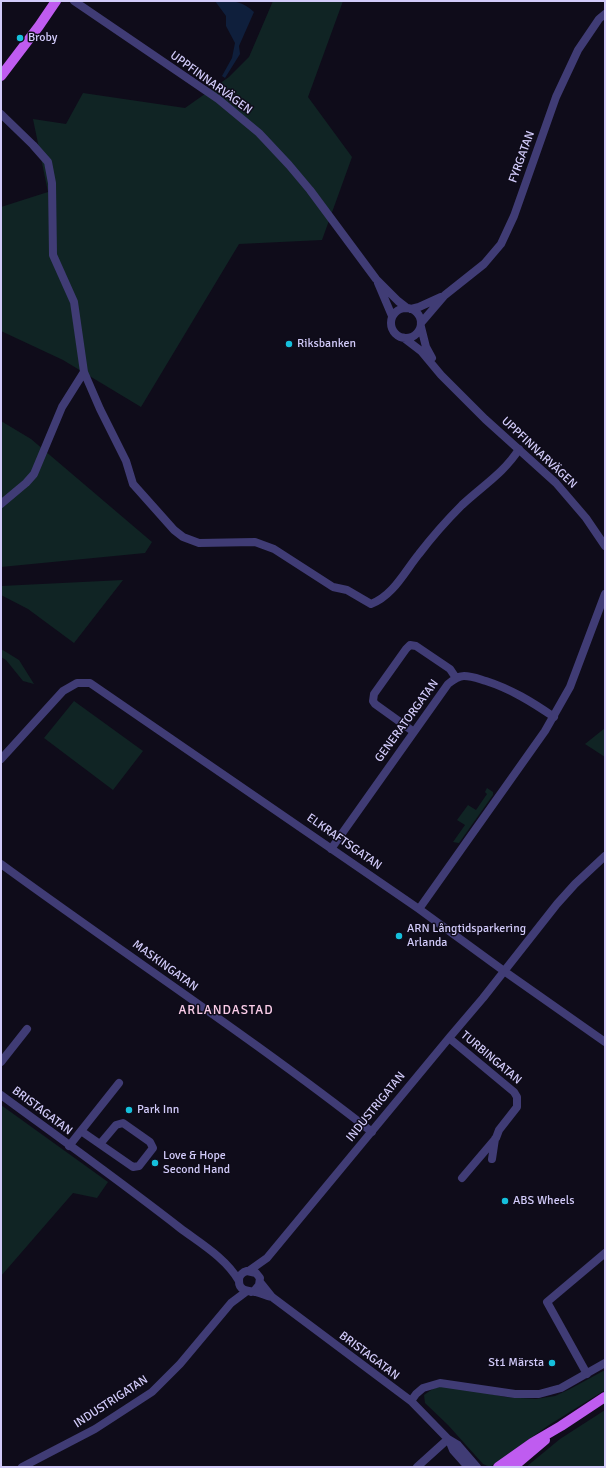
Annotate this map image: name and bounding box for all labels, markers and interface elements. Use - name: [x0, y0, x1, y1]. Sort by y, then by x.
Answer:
- place label: Broby: [28, 31, 57, 45]
- marker: Broby: [15, 33, 25, 43]
- street label: UPPFINNARVÄGEN: [167, 48, 255, 118]
- street label: FYRGATAN: [506, 129, 538, 185]
- place label: Riksbanken: [297, 337, 356, 351]
- marker: Riksbanken: [284, 339, 294, 349]
- street label: UPPFINNARVÄGEN: [498, 414, 580, 492]
- street label: GENERATORGATAN: [372, 677, 442, 765]
- street label: ELKRAFTSGATAN: [304, 811, 384, 873]
- place label: ARN Långtidsparkering Arlanda: [407, 922, 526, 950]
- marker: ARN Långtidsparkering Arlanda: [394, 931, 404, 941]
- street label: MASKINGATAN: [129, 937, 201, 995]
- district label: ARLANDASTAD: [178, 1003, 274, 1019]
- street label: TURBINGATAN: [458, 1028, 524, 1088]
- street label: INDUSTRIGATAN: [344, 1069, 408, 1145]
- street label: BRISTAGATAN: [9, 1084, 75, 1138]
- place label: Park Inn: [137, 1103, 179, 1117]
- marker: Park Inn: [124, 1105, 134, 1115]
- place label: Love & Hope Second Hand: [163, 1149, 230, 1177]
- marker: Love & Hope Second Hand: [150, 1158, 160, 1168]
- place label: ABS Wheels: [513, 1194, 574, 1208]
- marker: ABS Wheels: [500, 1196, 510, 1206]
- street label: BRISTAGATAN: [336, 1329, 402, 1383]
- place label: St1 Märsta: [488, 1356, 544, 1370]
- marker: St1 Märsta: [547, 1358, 557, 1368]
- street label: INDUSTRIGATAN: [71, 1373, 151, 1431]

